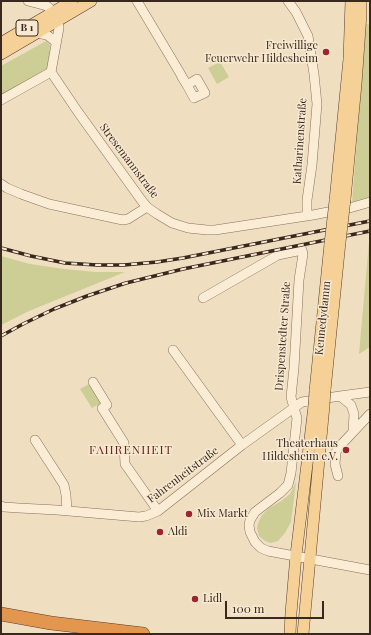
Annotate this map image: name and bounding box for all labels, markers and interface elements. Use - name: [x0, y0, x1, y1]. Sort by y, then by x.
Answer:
- road number: B 1: [16, 20, 38, 36]
- place label: Freiwillige Feuerwehr Hildesheim: [205, 39, 318, 65]
- marker: Freiwillige Feuerwehr Hildesheim: [321, 47, 331, 57]
- street label: Katharinenstraße: [290, 97, 310, 185]
- street label: Stresemannstraße: [97, 121, 161, 201]
- street label: Kennedydamm: [313, 280, 333, 356]
- street label: Drispenstedter Straße: [273, 281, 293, 391]
- place label: Theaterhaus Hildesheim e.V.: [262, 437, 338, 463]
- district label: FAHRENHEIT: [89, 443, 173, 457]
- street label: Fahrenheitstraße: [145, 444, 221, 506]
- marker: Theaterhaus Hildesheim e.V.: [341, 445, 351, 455]
- place label: Mix Markt: [197, 507, 248, 521]
- marker: Mix Markt: [184, 509, 194, 519]
- place label: Aldi: [168, 525, 188, 539]
- marker: Aldi: [155, 527, 165, 537]
- place label: Lidl: [203, 592, 222, 606]
- scale bar: [227, 593, 326, 619]
- marker: Lidl: [190, 594, 200, 604]
- text: 100 m: [232, 600, 264, 616]

